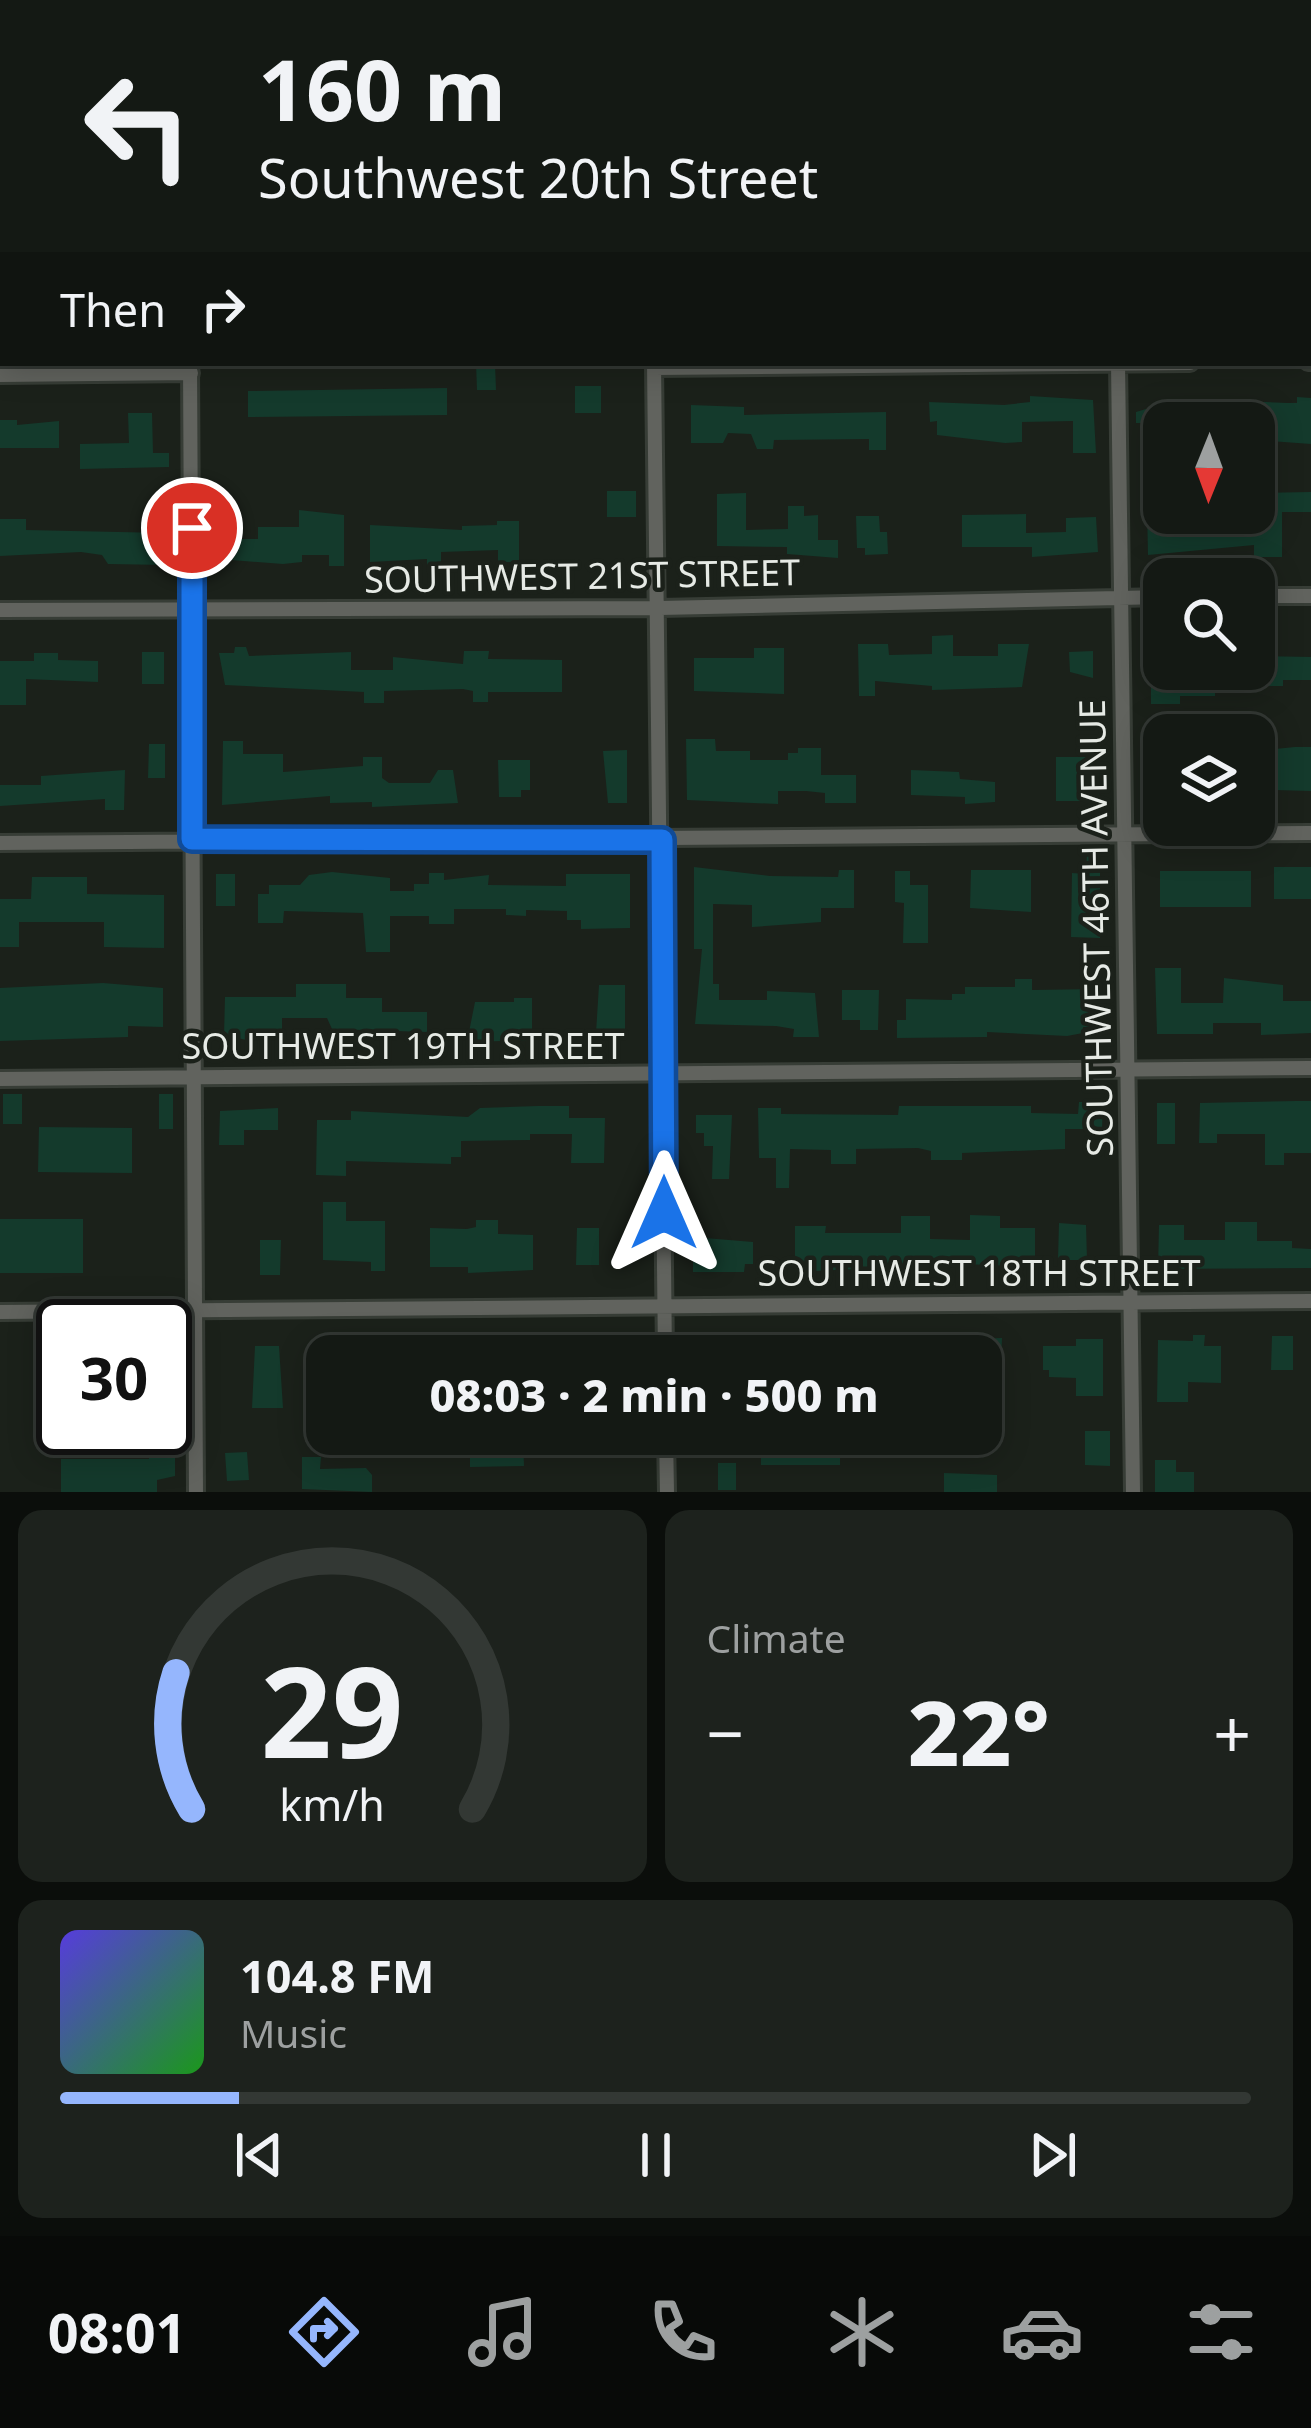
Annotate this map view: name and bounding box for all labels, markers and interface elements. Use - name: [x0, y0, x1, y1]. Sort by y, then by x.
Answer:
- text: 160 m: [258, 31, 506, 146]
- icon: left: [60, 48, 216, 204]
- text: Southwest 20th Street: [258, 140, 818, 214]
- icon: right: [190, 276, 256, 342]
- text: Then: [60, 279, 166, 340]
- north arrow: [1143, 402, 1275, 534]
- map controls: [1143, 402, 1275, 846]
- pin: [141, 477, 243, 579]
- icon: arrive: [159, 495, 225, 561]
- street label: SOUTHWEST 21ST STREET: [364, 547, 800, 604]
- button: search: [1143, 558, 1275, 690]
- street label: SOUTHWEST 46TH AVENUE: [1067, 699, 1124, 1157]
- button: layers: [1143, 714, 1275, 846]
- street label: SOUTHWEST 19TH STREET: [182, 1021, 624, 1070]
- position arrow: [601, 1150, 727, 1276]
- street label: SOUTHWEST 18TH STREET: [758, 1248, 1200, 1297]
- speed limit sign: 30: [36, 1299, 192, 1455]
- text: 08:03 · 2 min · 500 m: [429, 1364, 879, 1425]
- text: Climate: [707, 1611, 846, 1664]
- text: 29: [261, 1625, 404, 1795]
- text: 22°: [908, 1670, 1050, 1792]
- text: −: [707, 1687, 744, 1777]
- text: +: [1213, 1687, 1251, 1777]
- text: km/h: [280, 1775, 385, 1834]
- text: 104.8 FM: [240, 1945, 434, 2006]
- text: Music: [240, 2006, 347, 2059]
- icon: previous: [226, 2122, 292, 2188]
- icon: pause: [623, 2122, 689, 2188]
- icon: next: [1020, 2122, 1086, 2188]
- icon: directions: [282, 2290, 366, 2374]
- icon: music: [461, 2290, 545, 2374]
- icon: phone: [641, 2290, 725, 2374]
- icon: climate: [820, 2290, 904, 2374]
- icon: car: [1000, 2290, 1084, 2374]
- icon: filters: [1179, 2290, 1263, 2374]
- text: 08:01: [48, 2295, 186, 2369]

